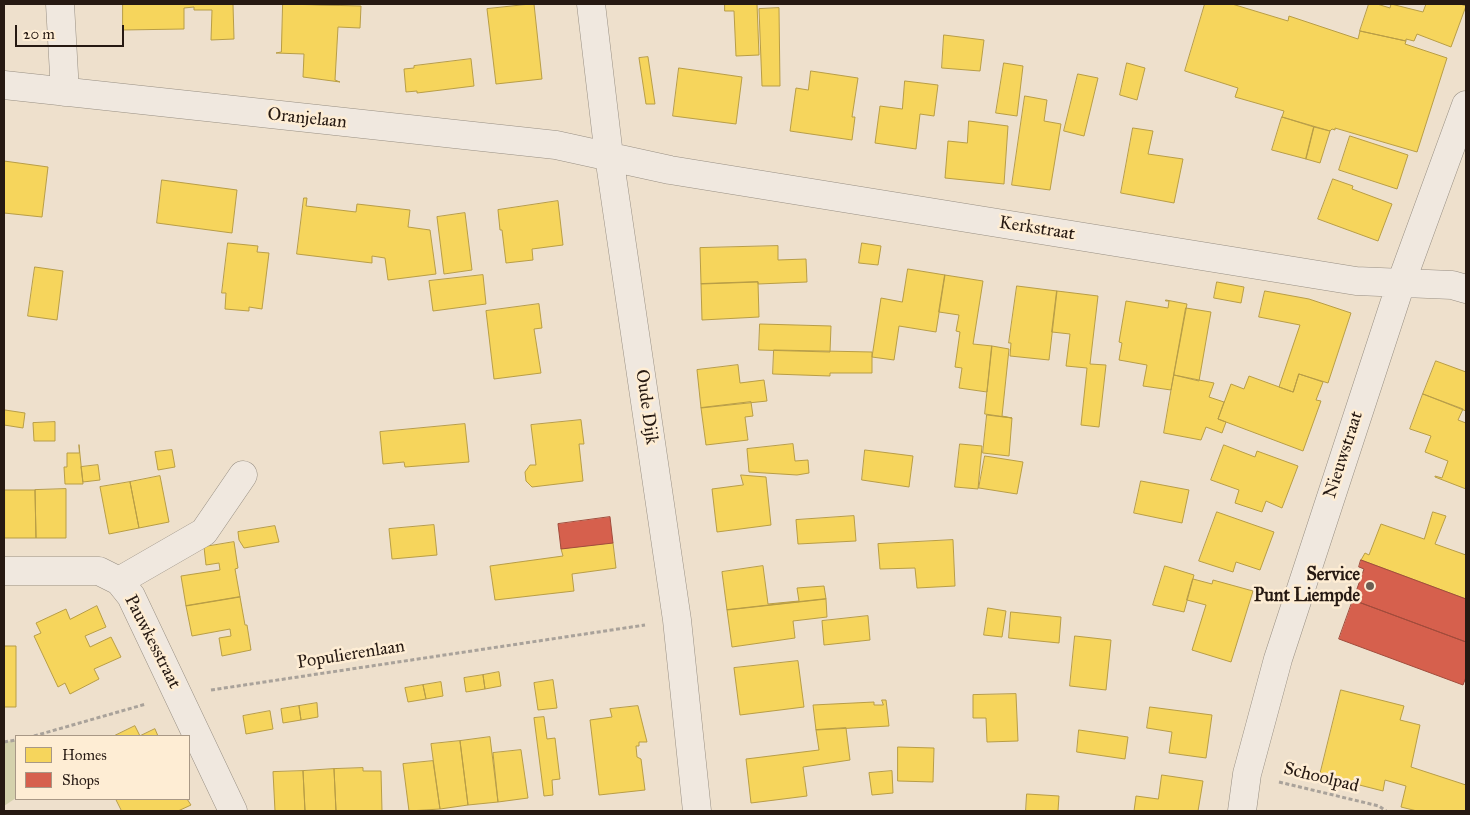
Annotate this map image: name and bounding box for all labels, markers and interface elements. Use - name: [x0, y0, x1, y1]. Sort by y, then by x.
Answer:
- scale bar: [18, 15, 126, 47]
- text: 20 m: [23, 25, 55, 43]
- street label: Oranjelaan: [266, 104, 348, 134]
- street label: Kerkstraat: [998, 212, 1076, 246]
- street label: Oude Dijk: [630, 368, 662, 446]
- street label: Nieuwstraat: [1320, 409, 1368, 501]
- place label: Service Punt Liempde: [1254, 565, 1360, 608]
- marker: Service Punt Liempde: [1364, 580, 1376, 592]
- street label: Pauwkesstraat: [119, 592, 185, 692]
- street label: Populierenlaan: [296, 636, 406, 674]
- legend: [15, 735, 190, 800]
- text: Homes: [62, 746, 107, 764]
- street label: Schoolpad: [1281, 758, 1361, 798]
- text: Shops: [62, 771, 100, 789]

